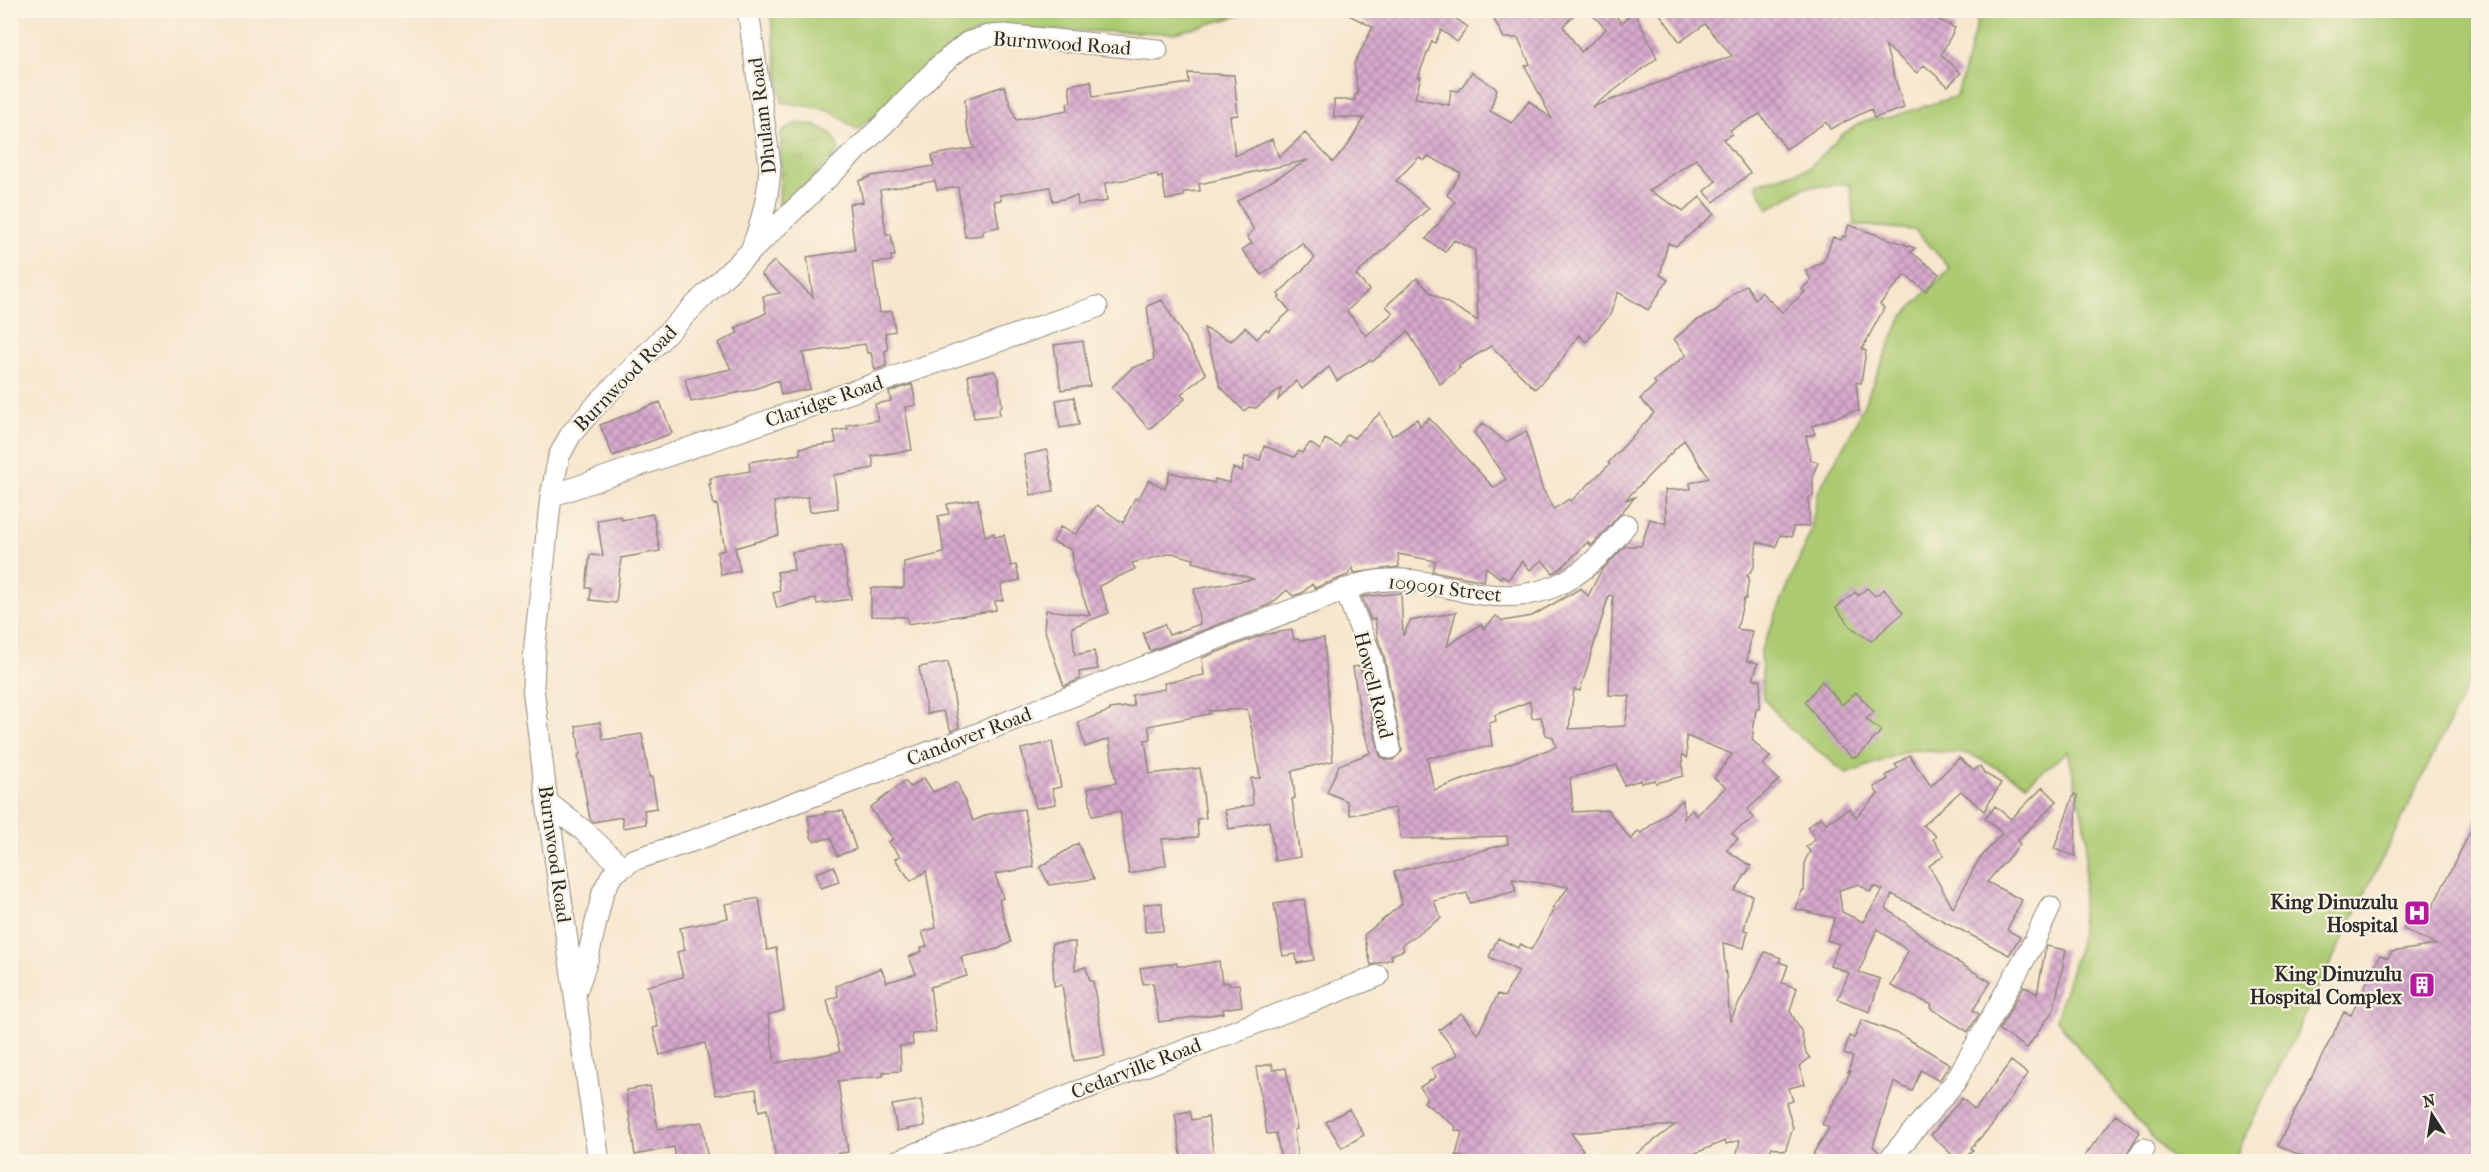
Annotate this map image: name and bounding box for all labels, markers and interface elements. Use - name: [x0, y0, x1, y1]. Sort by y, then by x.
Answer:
- street label: Burnwood Road: [992, 27, 1133, 60]
- street label: Dhulam Road: [744, 55, 781, 176]
- street label: Burnwood Road: [569, 320, 683, 436]
- street label: Claridge Road: [762, 370, 887, 432]
- street label: 109091 Street: [1387, 570, 1503, 607]
- street label: Howell Road: [1349, 629, 1398, 742]
- street label: Candover Road: [904, 702, 1036, 771]
- street label: Burnwood Road: [533, 784, 576, 925]
- place label: King Dinuzulu Hospital: [2270, 891, 2399, 937]
- hospital icon: King Dinuzulu Hospital: [2402, 898, 2432, 928]
- place label: King Dinuzulu Hospital Complex: [2250, 963, 2403, 1009]
- building icon: King Dinuzulu Hospital Complex: [2407, 970, 2437, 1000]
- street label: Cedarville Road: [1068, 1033, 1206, 1104]
- north arrow: [2402, 1085, 2462, 1145]
- text: N: [2421, 1090, 2438, 1111]

